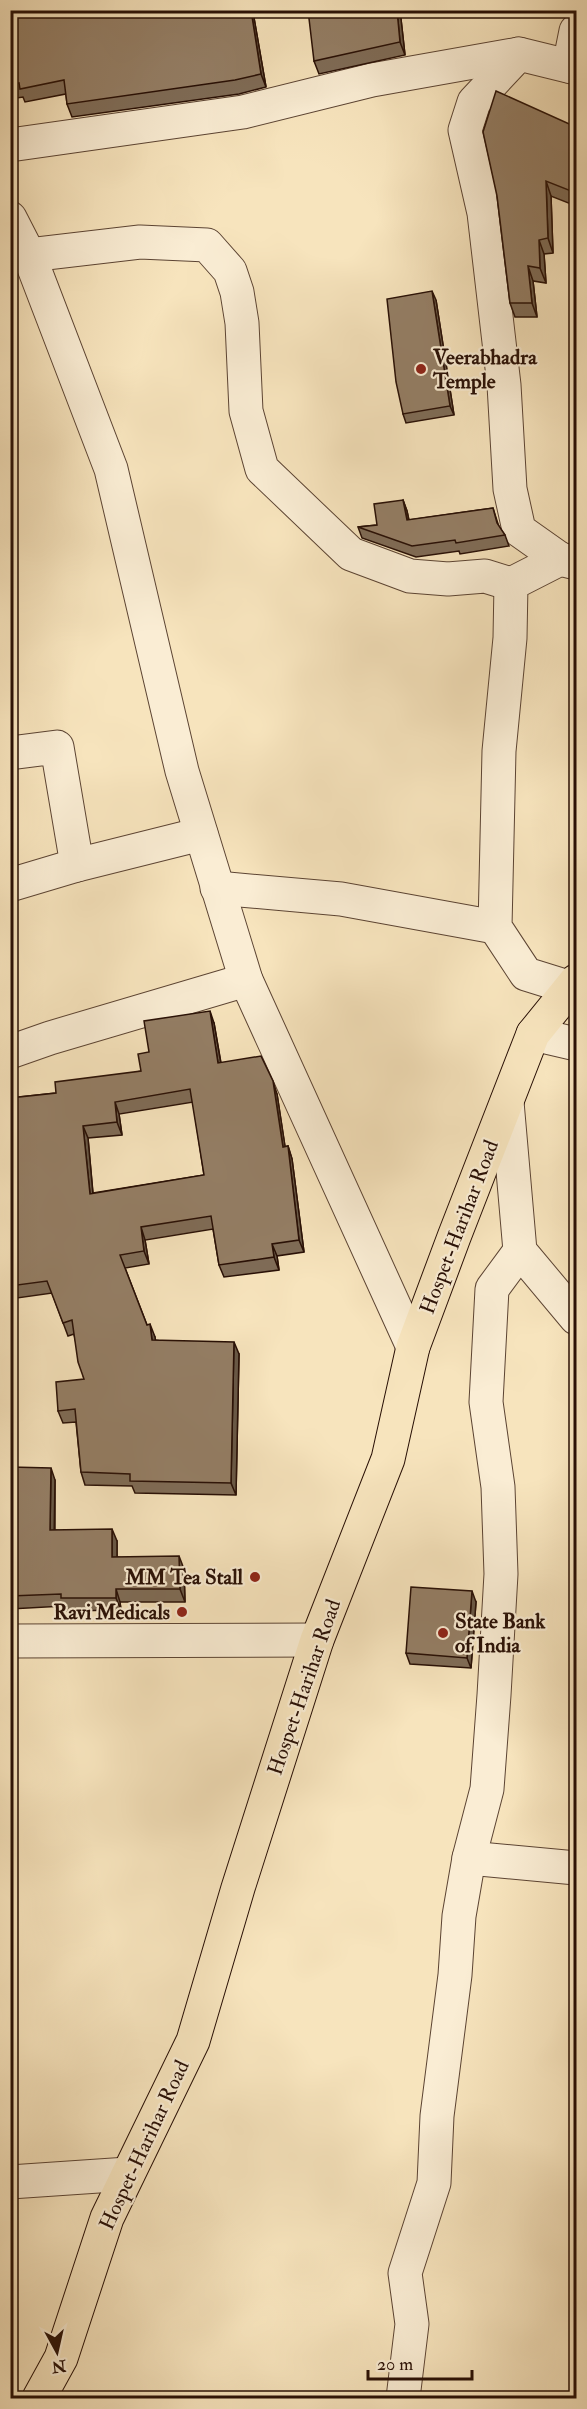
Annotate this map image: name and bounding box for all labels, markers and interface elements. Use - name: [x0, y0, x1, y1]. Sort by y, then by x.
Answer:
- place label: Veerabhadra Temple: [432, 344, 538, 395]
- marker: Veerabhadra Temple: [414, 362, 428, 376]
- street label: Hospet-Harihar Road: [414, 1136, 505, 1318]
- place label: MM Tea Stall: [124, 1564, 244, 1591]
- marker: MM Tea Stall: [248, 1570, 262, 1584]
- street label: Hospet-Harihar Road: [262, 1595, 347, 1779]
- place label: Ravi Medicals: [53, 1599, 170, 1626]
- marker: Ravi Medicals: [175, 1605, 189, 1619]
- place label: State Bank of India: [455, 1608, 546, 1659]
- marker: State Bank of India: [436, 1626, 450, 1640]
- street label: Hospet-Harihar Road: [93, 2055, 196, 2234]
- north arrow: [27, 2322, 87, 2382]
- scale bar: [368, 2343, 472, 2381]
- text: 20 m: [377, 2353, 413, 2376]
- text: N: [50, 2355, 68, 2377]

